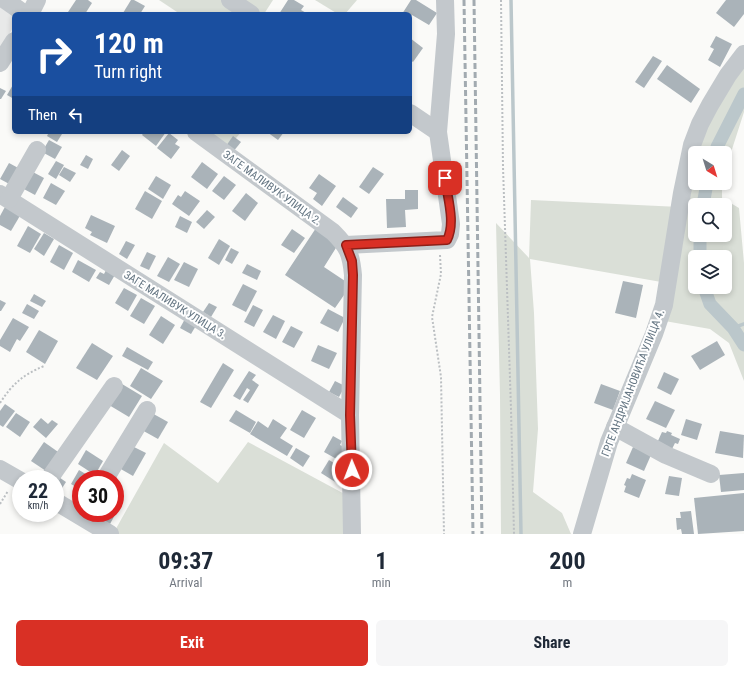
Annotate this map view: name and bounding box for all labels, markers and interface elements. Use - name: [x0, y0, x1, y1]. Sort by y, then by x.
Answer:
- text: 120 m: [94, 27, 164, 60]
- icon: right: [28, 28, 80, 80]
- text: Turn right: [94, 61, 162, 82]
- icon: left: [65, 104, 87, 126]
- text: Then: [28, 106, 57, 124]
- north arrow: [688, 146, 732, 190]
- map controls: [688, 146, 732, 294]
- street label: ЗАГЕ МАЛИВУК УЛИЦА 2.: [220, 148, 324, 228]
- pin: [428, 161, 462, 195]
- icon: arrive: [434, 167, 456, 189]
- button: search: [688, 198, 732, 242]
- button: layers: [688, 250, 732, 294]
- street label: ЗАГЕ МАЛИВУК УЛИЦА 3.: [121, 268, 229, 342]
- street label: ГРГЕ АНДРИЈАНОВИЋА УЛИЦА 4.: [599, 308, 667, 458]
- position arrow: [331, 449, 373, 491]
- speed limit sign: 30: [72, 470, 124, 522]
- text: 22: [28, 479, 48, 503]
- text: km/h: [28, 500, 48, 511]
- text: 09:37: [158, 547, 213, 575]
- text: 1: [375, 547, 387, 575]
- text: 200: [549, 547, 586, 575]
- text: Arrival: [169, 575, 202, 590]
- text: min: [372, 575, 391, 590]
- text: m: [563, 575, 572, 590]
- button: Exit: [16, 620, 368, 666]
- button: Share: [376, 620, 728, 666]

